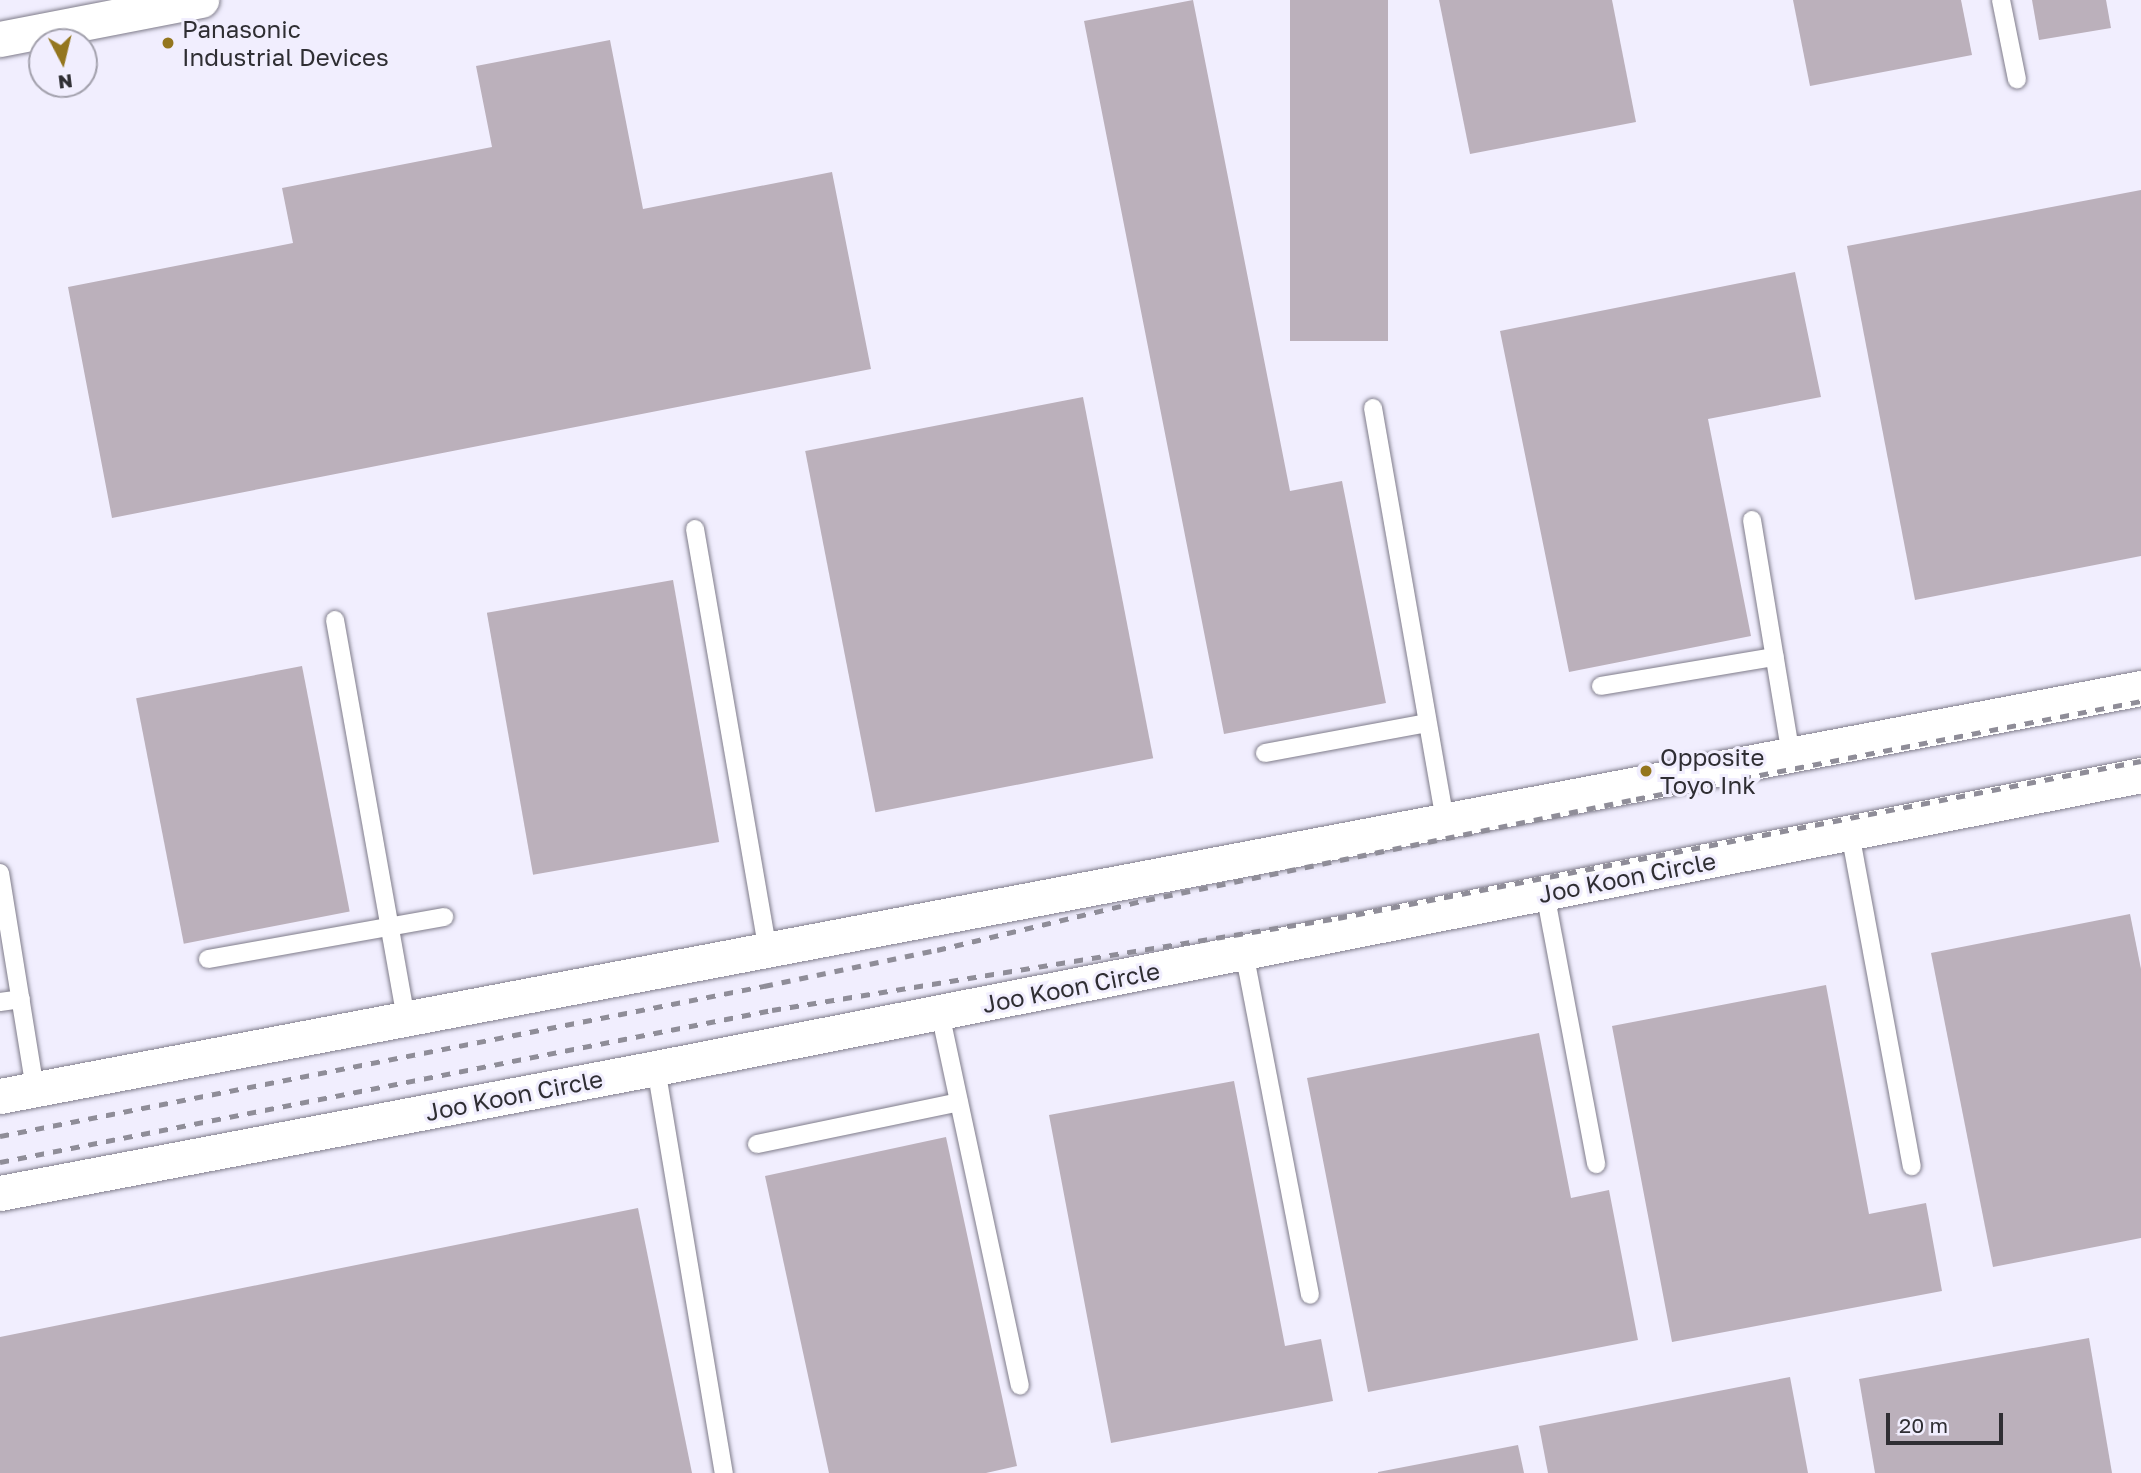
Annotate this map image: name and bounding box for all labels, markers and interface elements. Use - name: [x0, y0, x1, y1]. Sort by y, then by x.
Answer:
- place label: Panasonic Industrial Devices: [182, 15, 389, 71]
- north arrow: [28, 28, 98, 98]
- marker: Panasonic Industrial Devices: [160, 35, 176, 51]
- text: N: [57, 70, 74, 95]
- place label: Opposite Toyo Ink: [1660, 743, 1764, 799]
- marker: Opposite Toyo Ink: [1638, 763, 1654, 779]
- street label: Joo Koon Circle: [1536, 846, 1718, 908]
- street label: Joo Koon Circle: [980, 956, 1162, 1018]
- street label: Joo Koon Circle: [423, 1064, 605, 1126]
- scale bar: [1889, 1400, 2006, 1444]
- text: 20 m: [1899, 1412, 1948, 1438]

